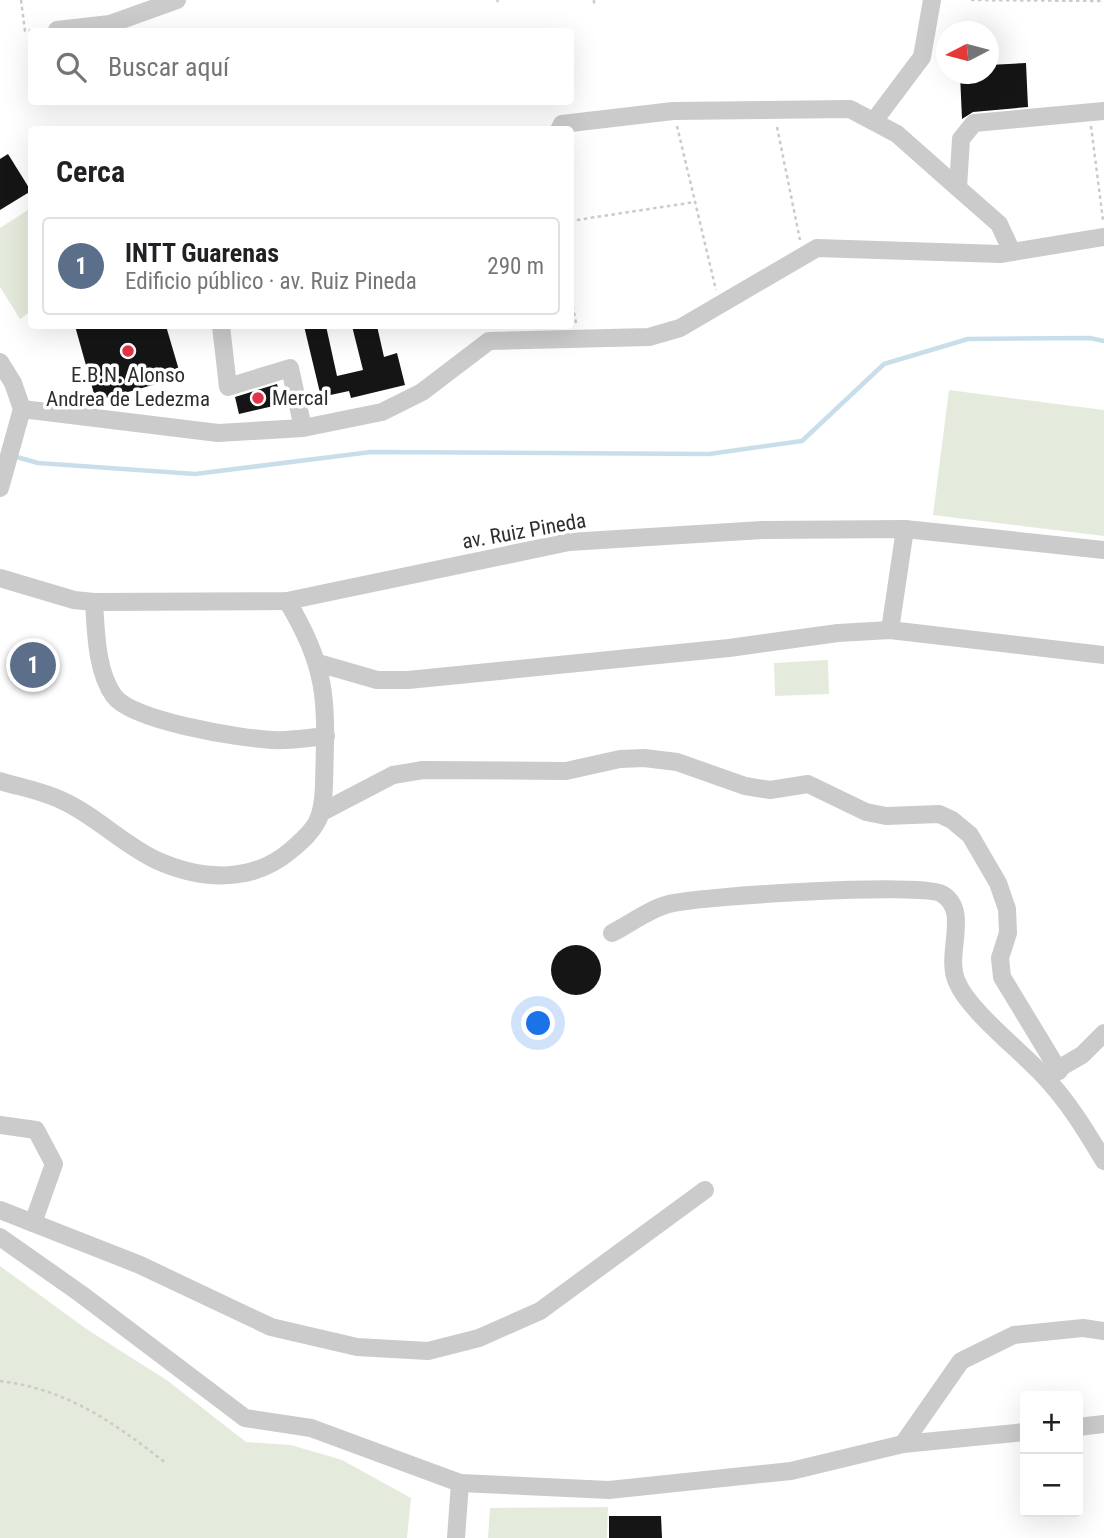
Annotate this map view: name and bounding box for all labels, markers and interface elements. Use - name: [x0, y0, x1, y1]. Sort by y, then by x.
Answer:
- north arrow: [936, 21, 999, 84]
- search box: [28, 28, 574, 105]
- icon: search: [52, 48, 90, 86]
- text: Buscar aquí: [108, 52, 229, 82]
- text: Cerca: [56, 154, 125, 189]
- text: INTT Guarenas: [125, 238, 279, 268]
- text: 1: [75, 253, 87, 280]
- text: 290 m: [487, 253, 544, 280]
- text: Edificio público · av. Ruiz Pineda: [125, 268, 417, 295]
- marker: E.B.N. Alonso Andrea de Ledezma: [120, 343, 136, 359]
- place label: E.B.N. Alonso Andrea de Ledezma: [46, 363, 210, 411]
- place label: Mercal: [272, 386, 329, 410]
- marker: Mercal: [250, 390, 266, 406]
- street label: av. Ruiz Pineda: [460, 508, 588, 554]
- pin: 1: [10, 639, 56, 691]
- your location: [521, 1006, 555, 1040]
- map controls: [1020, 1391, 1083, 1517]
- button: +: [1020, 1391, 1083, 1454]
- button: −: [1020, 1454, 1083, 1517]

